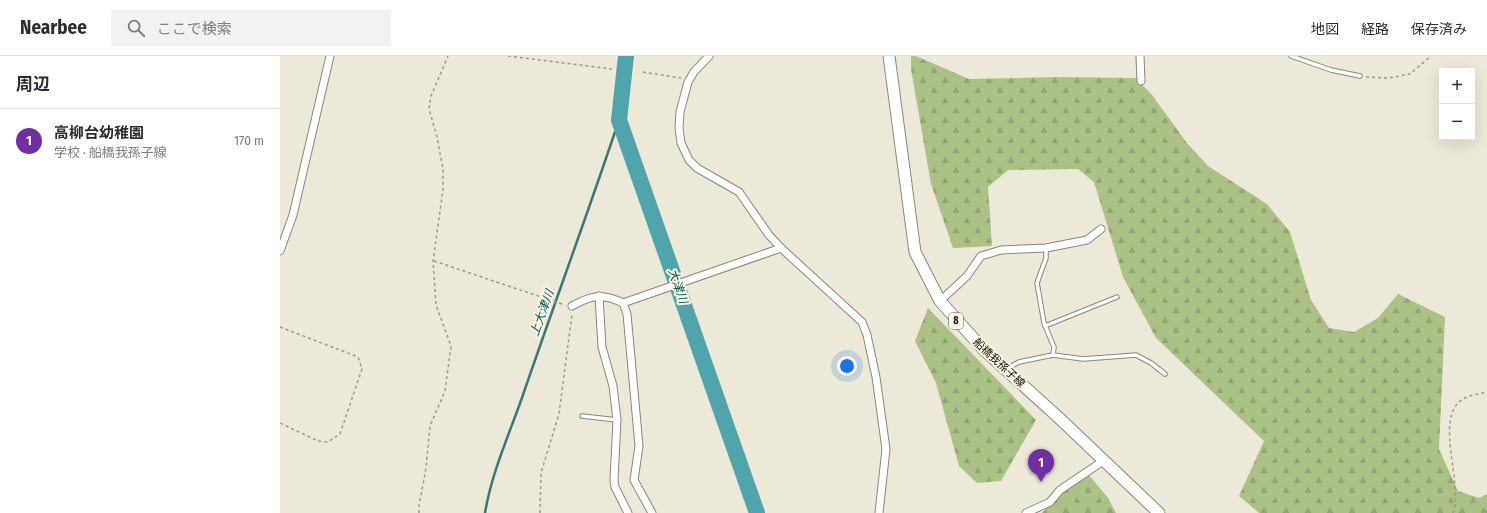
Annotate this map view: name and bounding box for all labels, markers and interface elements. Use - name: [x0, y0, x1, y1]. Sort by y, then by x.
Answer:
- search box: [111, 10, 391, 46]
- text: Nearbee: [20, 16, 87, 39]
- icon: search: [125, 17, 147, 39]
- text: ここで検索: [157, 20, 232, 38]
- text: 地図: [1311, 21, 1339, 38]
- text: 経路: [1361, 21, 1389, 38]
- text: 保存済み: [1411, 21, 1467, 38]
- map controls: [1439, 68, 1475, 140]
- button: +: [1439, 68, 1475, 104]
- text: 周辺: [16, 74, 50, 95]
- button: −: [1439, 104, 1475, 140]
- text: 高柳台幼稚園: [54, 124, 144, 142]
- text: 1: [26, 133, 32, 148]
- text: 170 m: [234, 133, 264, 148]
- text: 学校 · 船橋我孫子線: [54, 145, 167, 160]
- water label: 大津川: [666, 267, 691, 307]
- water label: 上大津川: [527, 286, 557, 338]
- road number: 8: [949, 313, 963, 329]
- street label: 船橋我孫子線: [970, 336, 1028, 390]
- your location: [837, 356, 857, 376]
- pin: 1: [1028, 449, 1054, 482]

